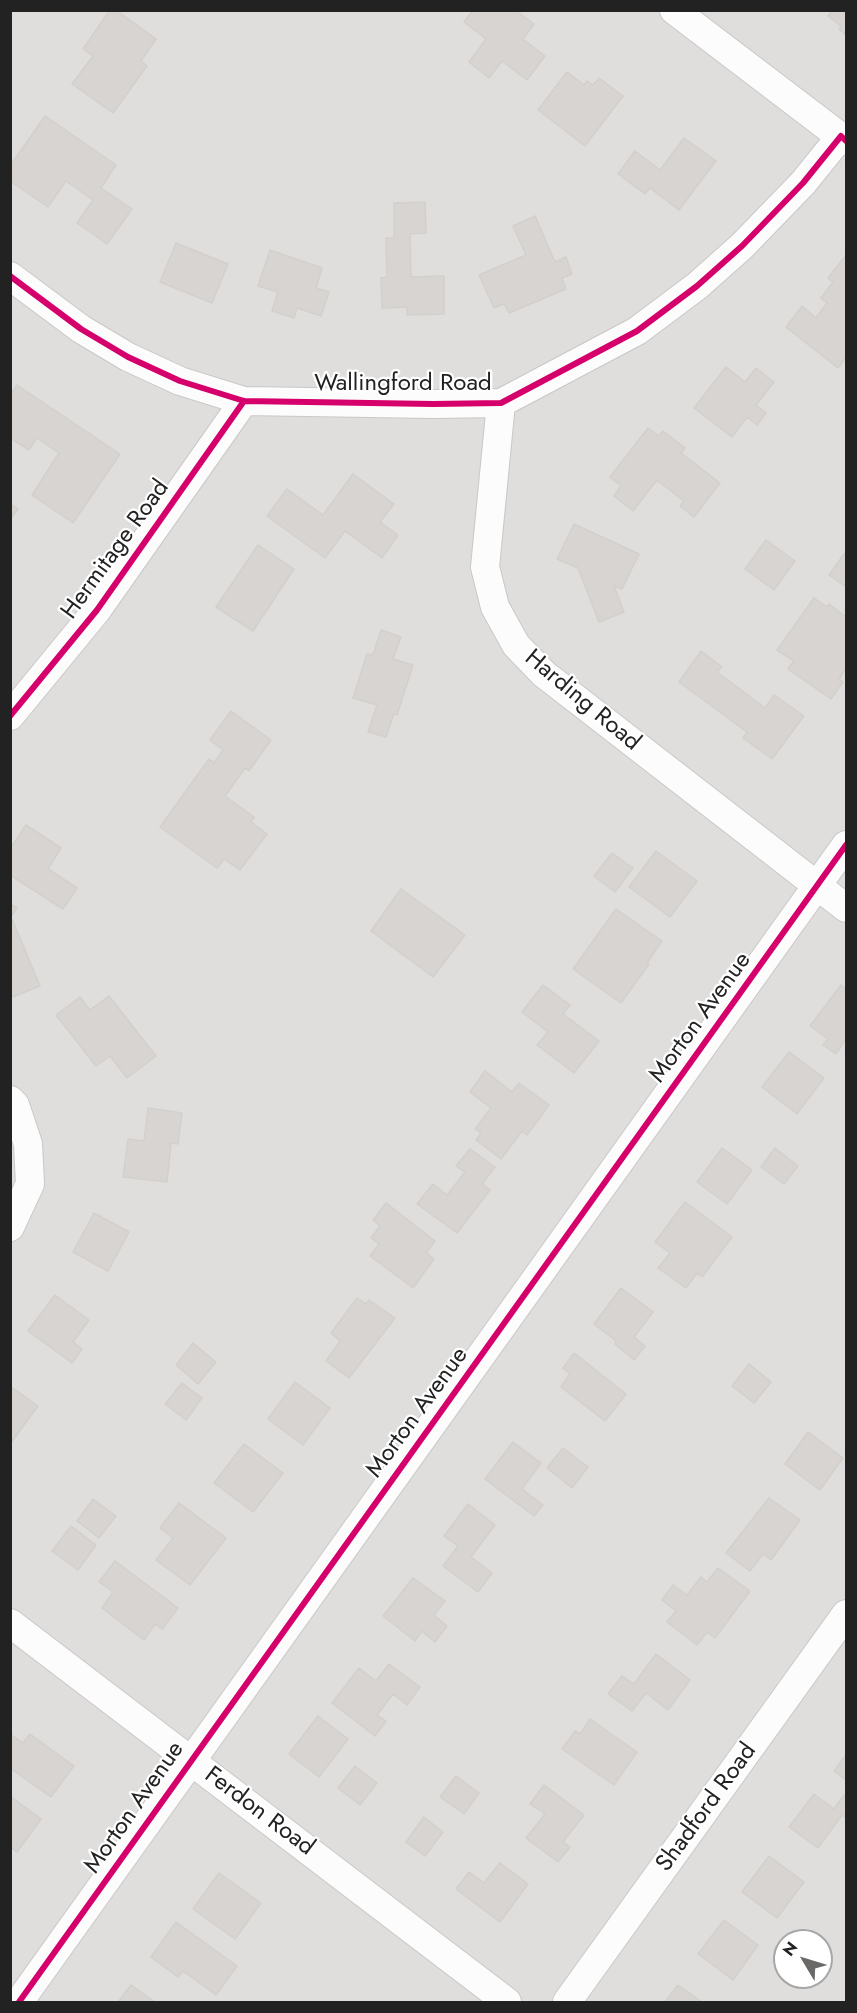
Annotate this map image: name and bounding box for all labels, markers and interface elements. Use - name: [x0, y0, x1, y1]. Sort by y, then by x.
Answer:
- street label: Wallingford Road: [314, 370, 492, 398]
- street label: Hermitage Road: [56, 475, 176, 625]
- street label: Harding Road: [518, 644, 646, 758]
- street label: Morton Avenue: [644, 947, 758, 1089]
- street label: Morton Avenue: [361, 1342, 475, 1484]
- street label: Morton Avenue: [79, 1737, 191, 1879]
- street label: Shadford Road: [651, 1738, 763, 1878]
- street label: Ferdon Road: [198, 1761, 320, 1863]
- north arrow: [773, 1929, 833, 1989]
- text: N: [777, 1937, 803, 1961]

